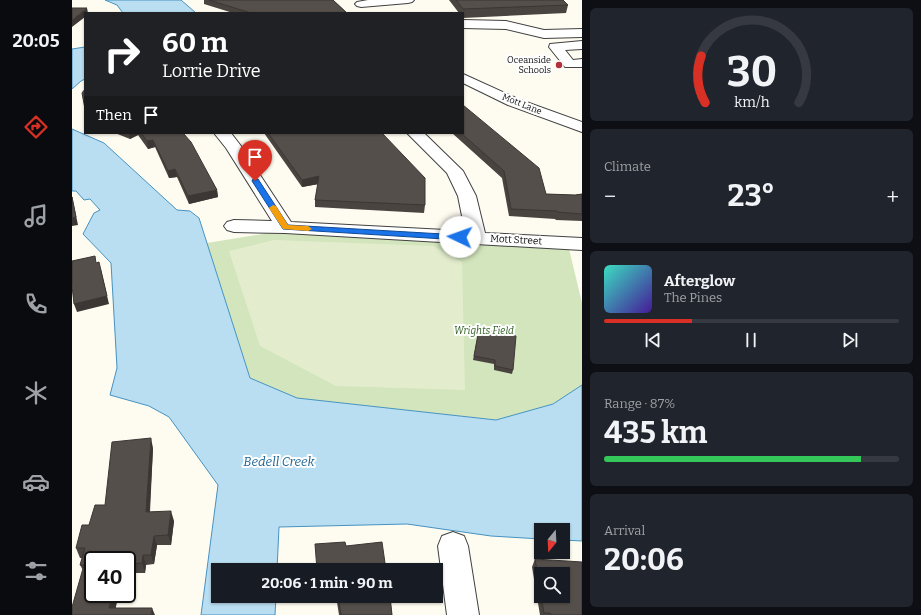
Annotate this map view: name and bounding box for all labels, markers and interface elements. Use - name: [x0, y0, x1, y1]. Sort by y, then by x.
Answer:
- text: 60 m: [162, 26, 228, 59]
- icon: right: [96, 28, 148, 80]
- text: 20:05: [12, 30, 60, 52]
- text: 30: [726, 47, 777, 97]
- place label: Oceanside Schools: [507, 55, 551, 75]
- text: Lorrie Drive: [162, 60, 261, 82]
- marker: Oceanside Schools: [554, 60, 564, 70]
- street label: Mott Lane: [501, 92, 543, 116]
- text: km/h: [734, 93, 769, 110]
- icon: arrive: [140, 104, 162, 126]
- text: Then: [96, 106, 132, 124]
- icon: directions: [22, 113, 50, 141]
- pin: [238, 140, 272, 181]
- icon: arrive: [244, 146, 266, 168]
- text: Climate: [604, 159, 651, 174]
- text: 23°: [728, 178, 775, 214]
- text: −: [604, 183, 616, 210]
- text: +: [886, 183, 899, 210]
- icon: music: [22, 202, 50, 230]
- position arrow: [439, 216, 481, 258]
- street label: Mott Street: [490, 233, 543, 247]
- text: Afterglow: [664, 272, 735, 290]
- icon: phone: [22, 290, 50, 318]
- text: The Pines: [664, 290, 722, 305]
- park label: Wrights Field: [454, 325, 514, 337]
- icon: previous: [642, 329, 664, 351]
- icon: pause: [740, 329, 762, 351]
- icon: next: [839, 329, 861, 351]
- icon: climate: [22, 379, 50, 407]
- text: Range · 87%: [604, 396, 675, 411]
- text: 435 km: [604, 415, 707, 451]
- water label: Bedell Creek: [243, 454, 316, 469]
- icon: car: [22, 468, 50, 496]
- north arrow: [534, 523, 570, 559]
- map controls: [534, 523, 570, 603]
- text: Arrival: [604, 523, 645, 538]
- text: 20:06: [604, 542, 684, 578]
- speed limit sign: 40: [84, 551, 136, 603]
- icon: filters: [22, 557, 50, 585]
- button: search: [534, 567, 570, 603]
- text: 20:06 · 1 min · 90 m: [262, 574, 392, 592]

